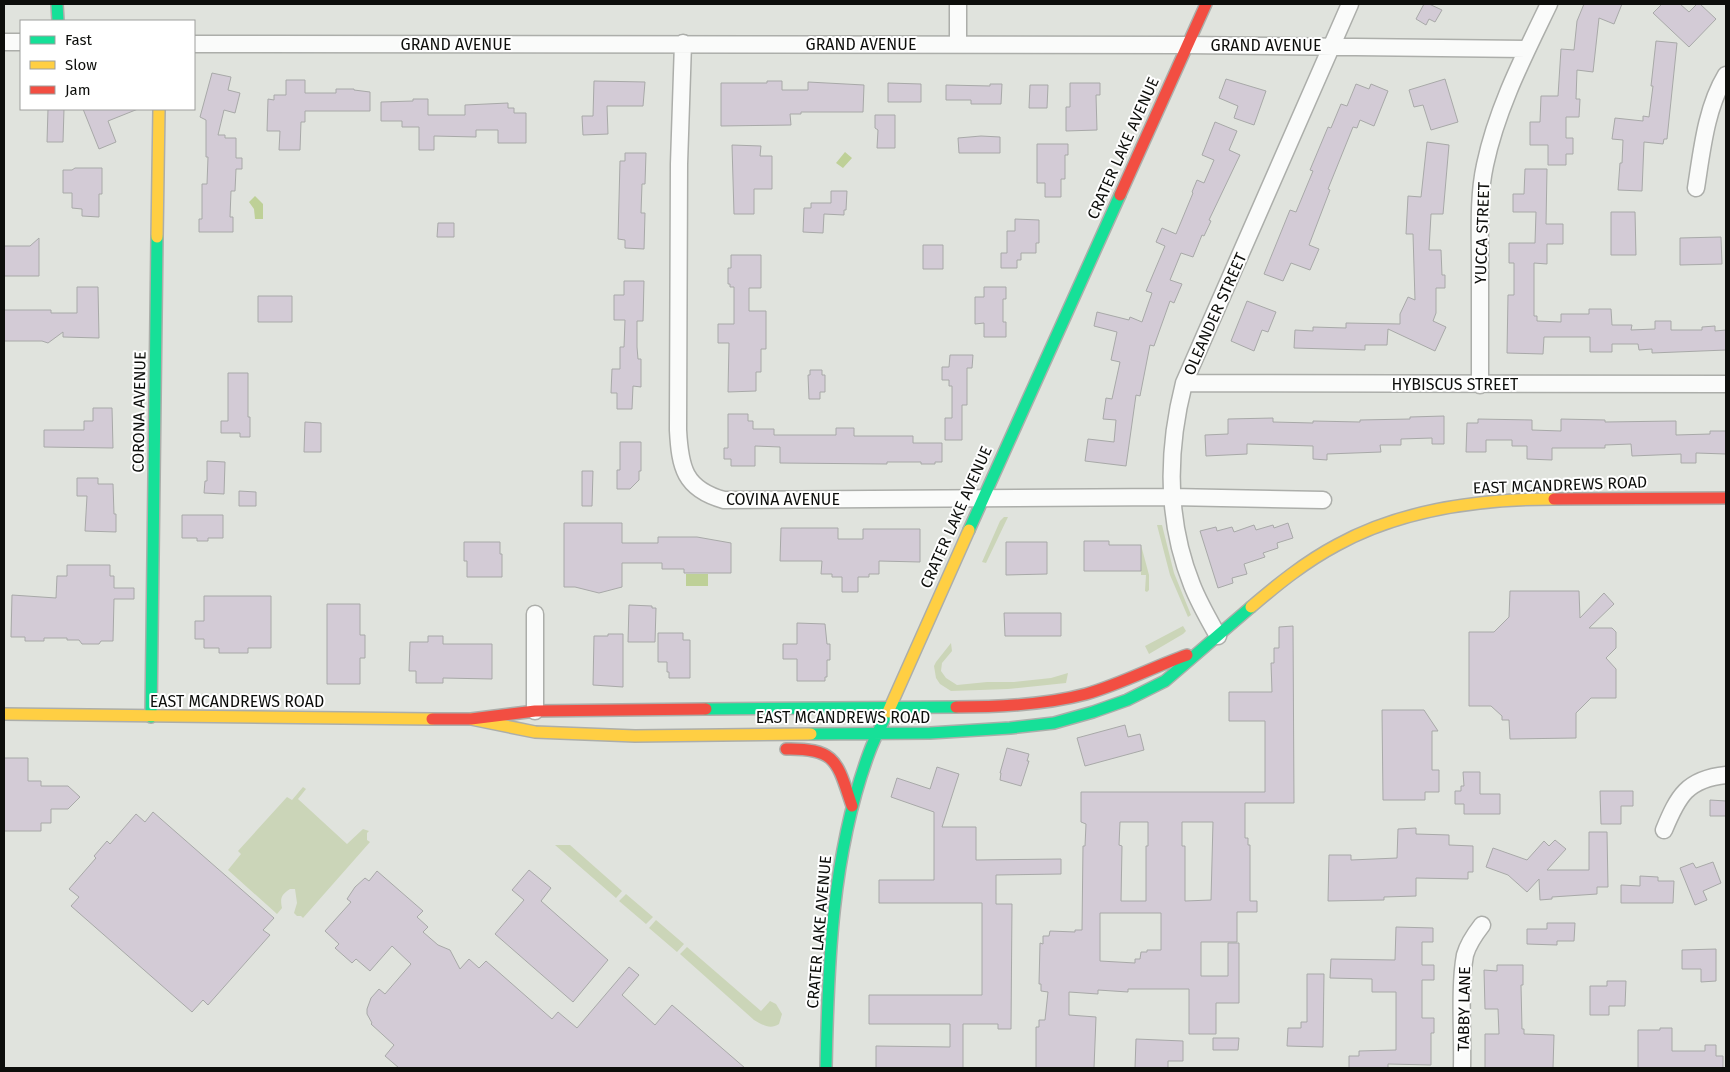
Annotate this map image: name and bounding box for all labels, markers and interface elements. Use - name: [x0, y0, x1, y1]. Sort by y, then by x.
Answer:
- legend: [20, 20, 195, 110]
- text: Fast: [65, 31, 92, 49]
- street label: GRAND AVENUE: [401, 35, 511, 54]
- street label: GRAND AVENUE: [806, 35, 916, 54]
- street label: GRAND AVENUE: [1211, 36, 1321, 55]
- text: Slow: [65, 56, 97, 74]
- street label: CRATER LAKE AVENUE: [1083, 74, 1163, 222]
- text: Jam: [65, 81, 91, 99]
- street label: YUCCA STREET: [1471, 181, 1493, 284]
- street label: OLEANDER STREET: [1179, 249, 1251, 378]
- street label: CORONA AVENUE: [128, 351, 150, 473]
- street label: HYBISCUS STREET: [1392, 375, 1519, 394]
- street label: CRATER LAKE AVENUE: [916, 443, 996, 591]
- street label: EAST MCANDREWS ROAD: [1473, 472, 1647, 498]
- street label: COVINA AVENUE: [726, 490, 840, 509]
- street label: EAST MCANDREWS ROAD: [150, 692, 324, 711]
- street label: EAST MCANDREWS ROAD: [756, 708, 930, 727]
- street label: CRATER LAKE AVENUE: [803, 855, 835, 1009]
- street label: TABBY LANE: [1454, 966, 1474, 1052]

